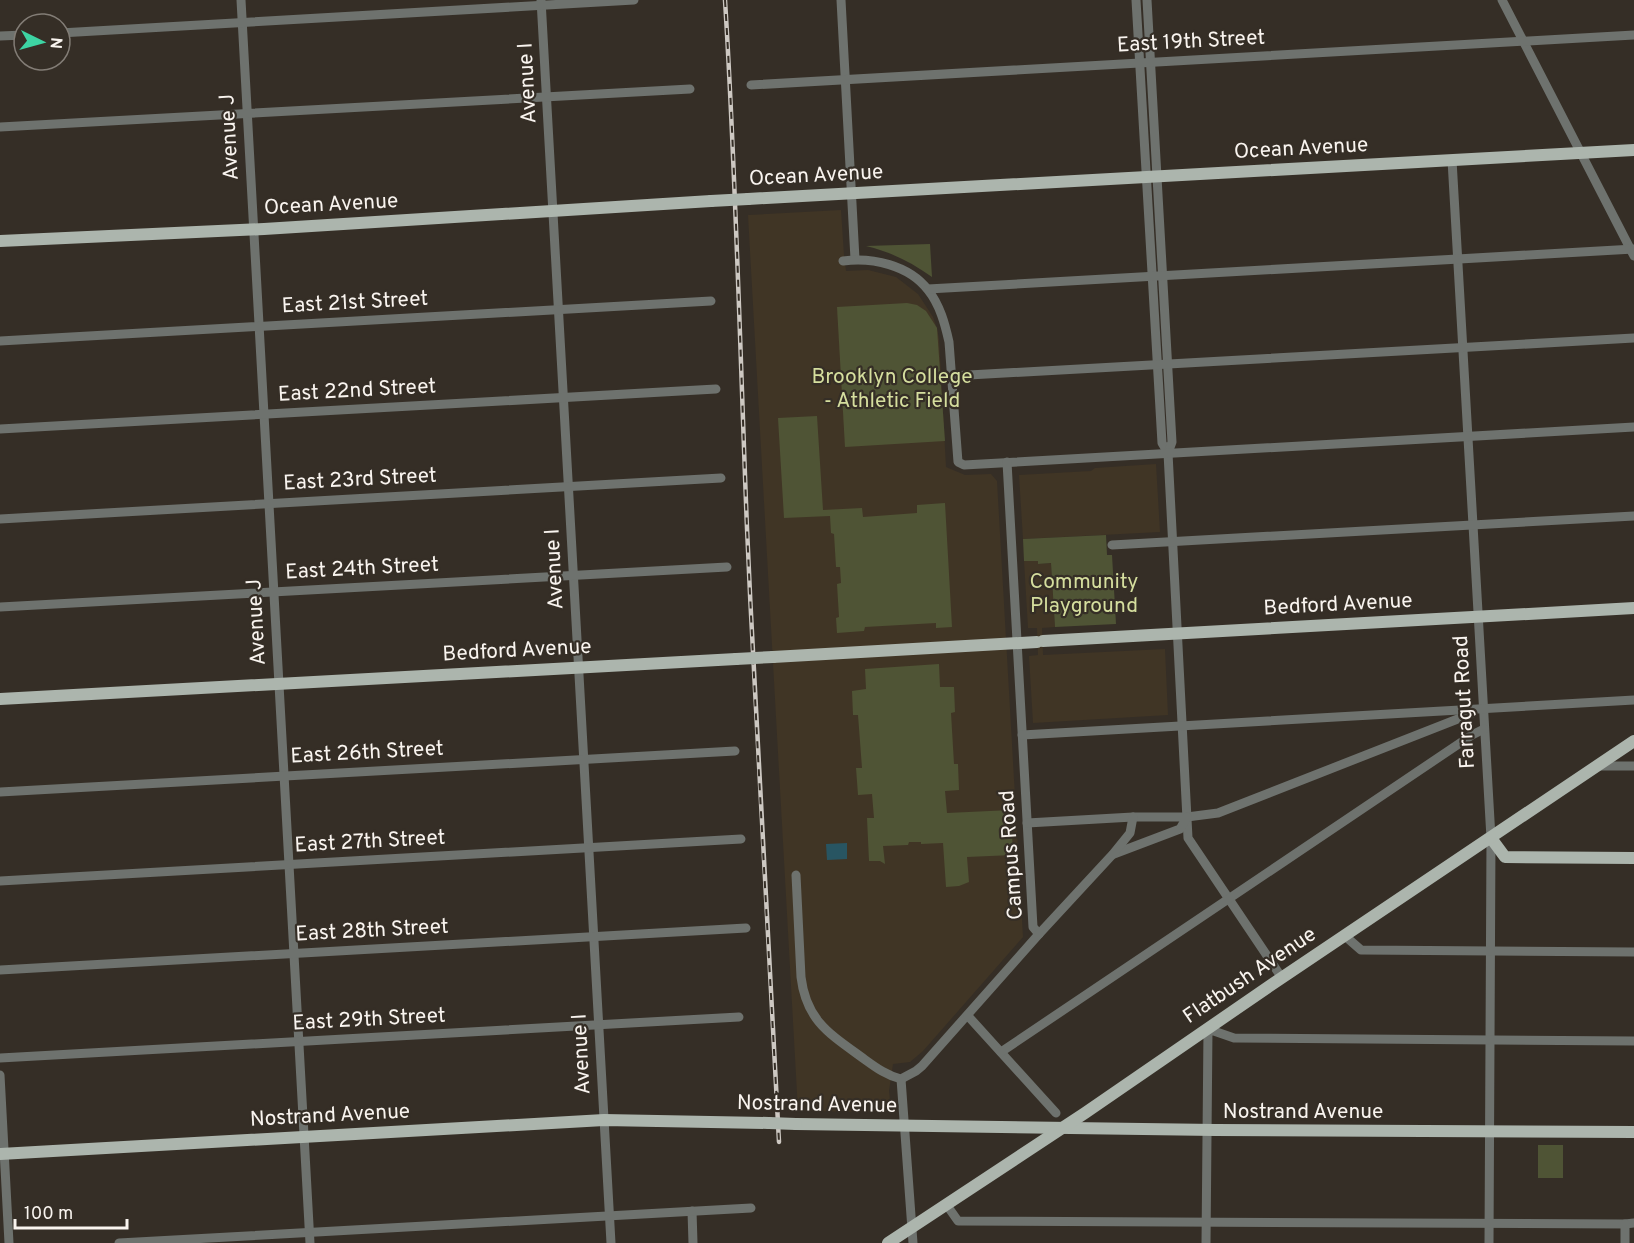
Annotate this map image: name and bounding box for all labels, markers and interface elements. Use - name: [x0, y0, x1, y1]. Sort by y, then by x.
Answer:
- north arrow: [12, 12, 72, 72]
- street label: East 19th Street: [1116, 25, 1266, 59]
- text: N: [44, 37, 65, 50]
- street label: Avenue I: [512, 42, 544, 124]
- street label: Avenue J: [214, 93, 246, 181]
- street label: Ocean Avenue: [1233, 132, 1369, 166]
- street label: Ocean Avenue: [748, 159, 884, 193]
- street label: Ocean Avenue: [263, 188, 399, 222]
- street label: East 21st Street: [281, 286, 429, 320]
- park label: Brooklyn College - Athletic Field: [811, 364, 973, 415]
- street label: East 22nd Street: [277, 373, 437, 409]
- street label: East 23rd Street: [283, 462, 437, 498]
- street label: Avenue I: [539, 528, 571, 610]
- street label: East 24th Street: [284, 551, 440, 587]
- park label: Community Playground: [1030, 569, 1138, 620]
- street label: Avenue J: [241, 578, 273, 666]
- street label: Bedford Avenue: [1263, 588, 1413, 622]
- street label: Bedford Avenue: [442, 634, 592, 668]
- street label: Farragut Road: [1448, 635, 1482, 769]
- street label: East 26th Street: [290, 736, 444, 770]
- street label: Campus Road: [994, 789, 1030, 921]
- street label: East 27th Street: [294, 825, 446, 859]
- street label: East 28th Street: [295, 914, 449, 948]
- street label: Flatbush Avenue: [1178, 921, 1322, 1031]
- street label: East 29th Street: [292, 1003, 446, 1037]
- street label: Avenue I: [566, 1013, 598, 1095]
- street label: Nostrand Avenue: [737, 1090, 897, 1120]
- street label: Nostrand Avenue: [249, 1098, 411, 1134]
- street label: Nostrand Avenue: [1223, 1099, 1383, 1126]
- scale bar: [15, 1192, 128, 1230]
- text: 100 m: [24, 1203, 73, 1226]

